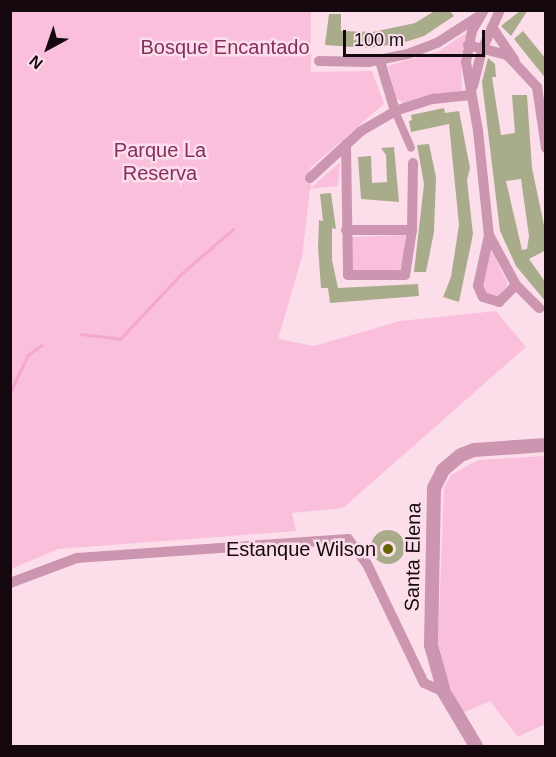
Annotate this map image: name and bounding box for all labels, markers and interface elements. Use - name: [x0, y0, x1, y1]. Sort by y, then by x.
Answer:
- north arrow: [18, 18, 78, 78]
- scale bar: [346, 18, 488, 56]
- text: 100 m: [354, 30, 404, 50]
- park label: Bosque Encantado: [140, 35, 310, 59]
- text: N: [26, 52, 46, 72]
- park label: Parque La Reserva: [114, 139, 206, 186]
- street label: Santa Elena: [400, 502, 426, 612]
- place label: Estanque Wilson: [226, 537, 376, 561]
- marker: Estanque Wilson: [381, 542, 395, 556]

